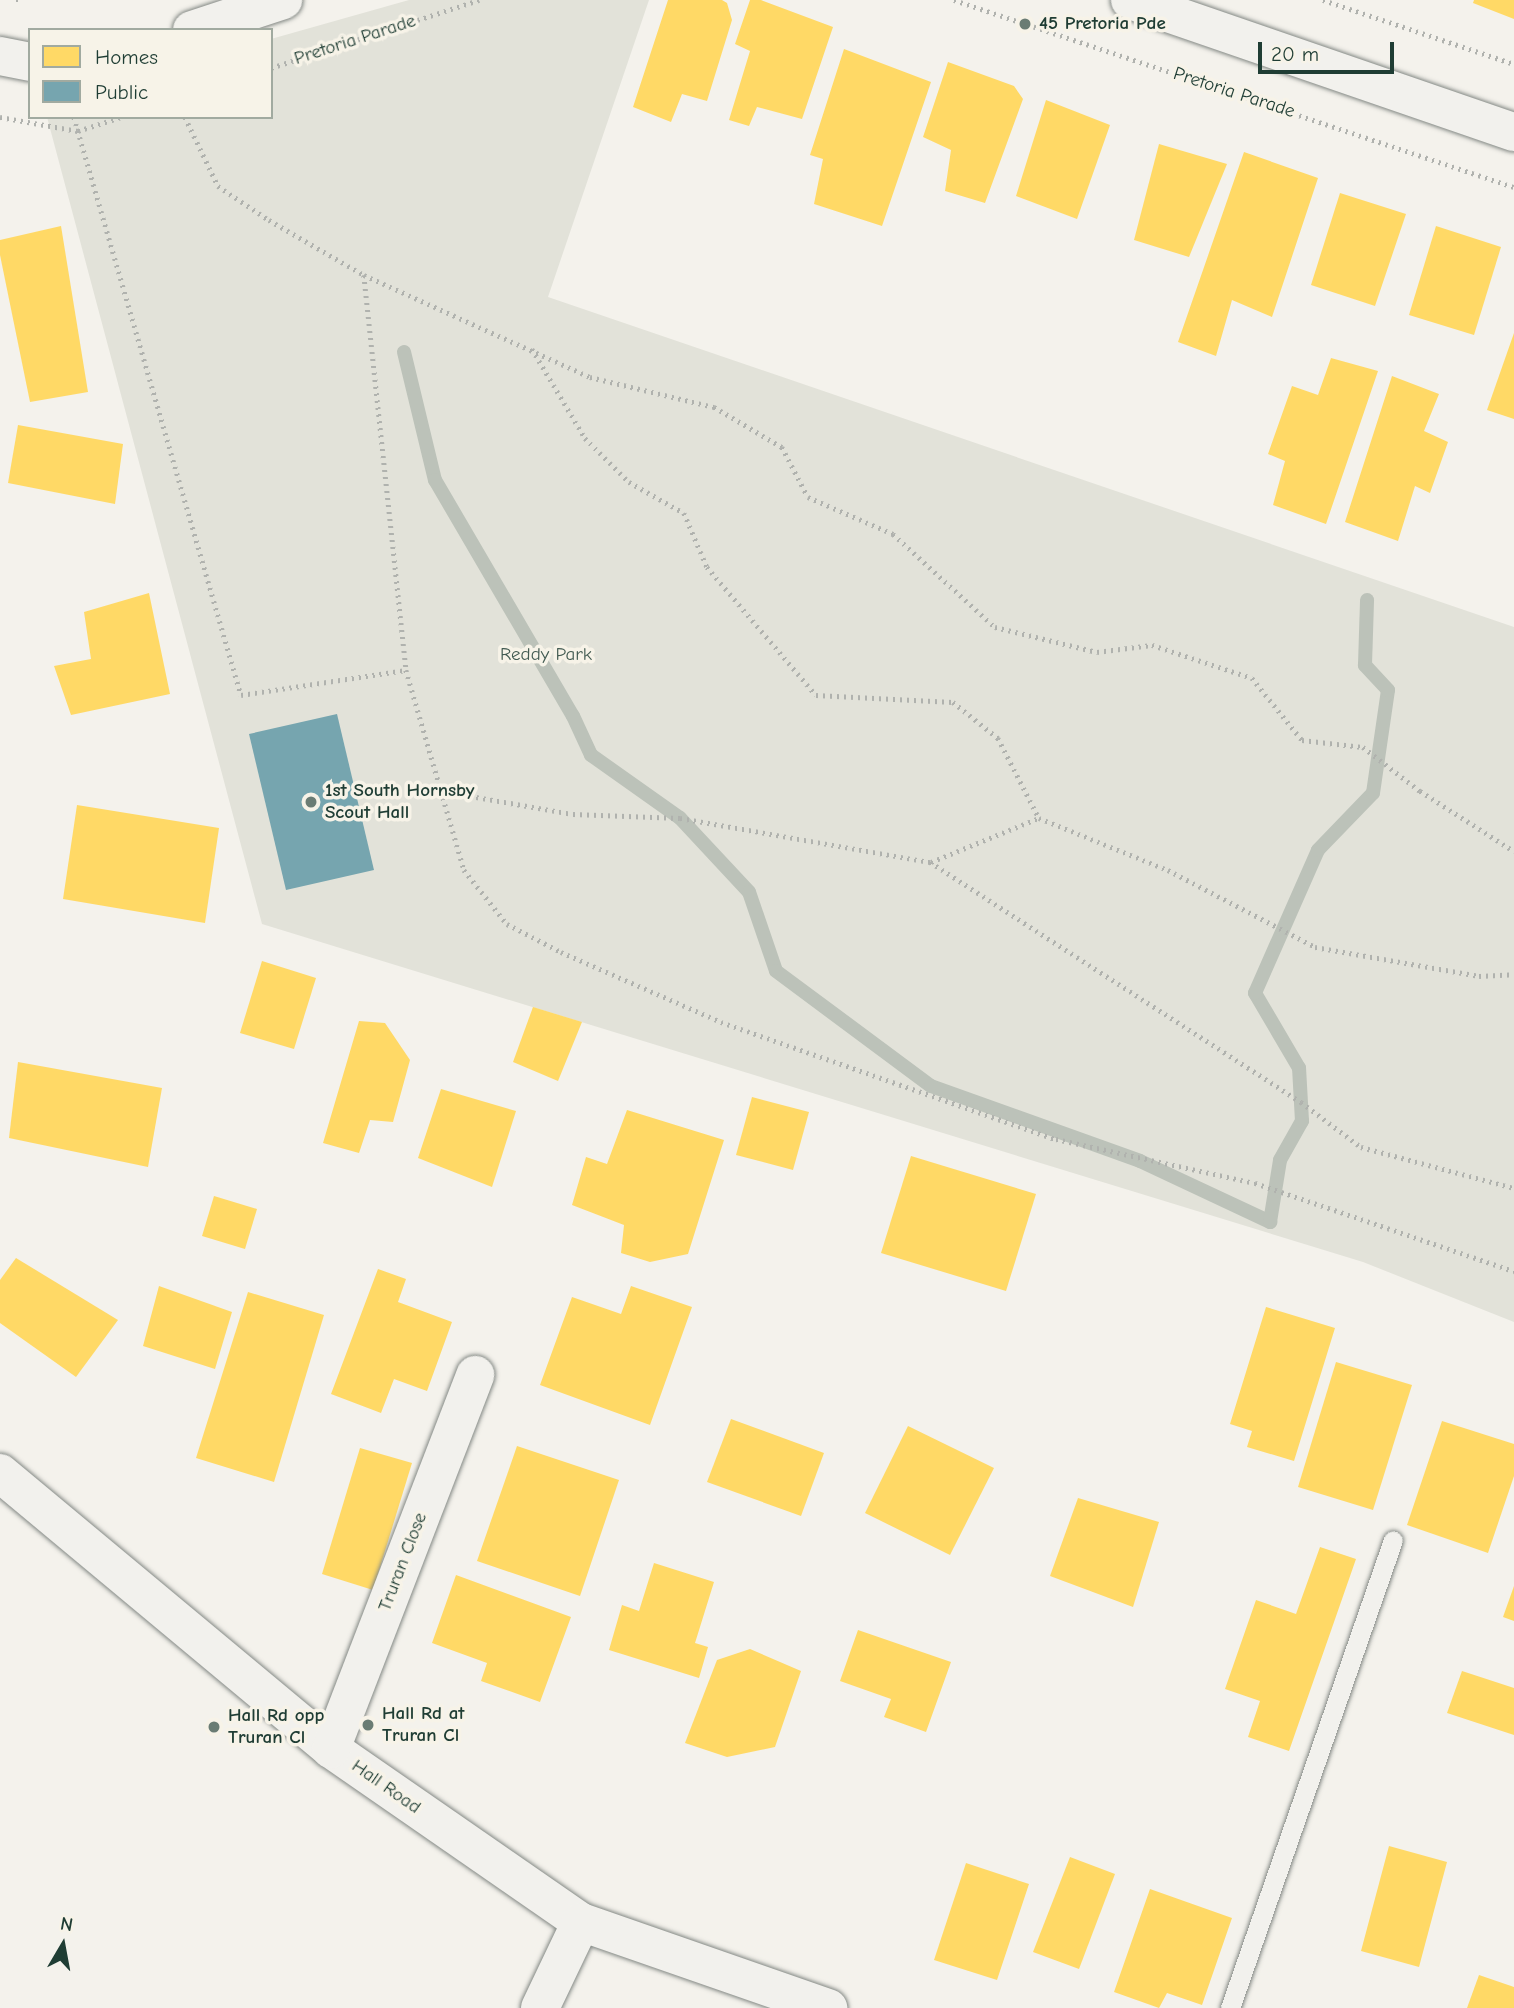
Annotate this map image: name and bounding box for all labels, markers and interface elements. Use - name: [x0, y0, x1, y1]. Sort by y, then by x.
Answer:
- street label: Pretoria Parade: [291, 10, 419, 70]
- place label: 45 Pretoria Pde: [1039, 13, 1166, 35]
- marker: 45 Pretoria Pde: [1017, 16, 1033, 32]
- legend: [28, 28, 273, 119]
- scale bar: [1262, 28, 1398, 72]
- text: 20 m: [1271, 42, 1319, 66]
- text: Homes: [95, 45, 158, 69]
- street label: Pretoria Parade: [1170, 63, 1298, 123]
- text: Public: [95, 80, 148, 104]
- park label: Reddy Park: [500, 644, 592, 666]
- place label: 1st South Hornsby Scout Hall: [325, 780, 475, 824]
- marker: 1st South Hornsby Scout Hall: [303, 794, 319, 810]
- street label: Truran Close: [374, 1509, 432, 1615]
- place label: Hall Rd at Truran Cl: [382, 1703, 465, 1747]
- place label: Hall Rd opp Truran Cl: [228, 1705, 324, 1749]
- marker: Hall Rd at Truran Cl: [360, 1717, 376, 1733]
- marker: Hall Rd opp Truran Cl: [206, 1719, 222, 1735]
- street label: Hall Road: [347, 1755, 425, 1819]
- north arrow: [28, 1910, 98, 1980]
- text: N: [59, 1912, 75, 1936]

